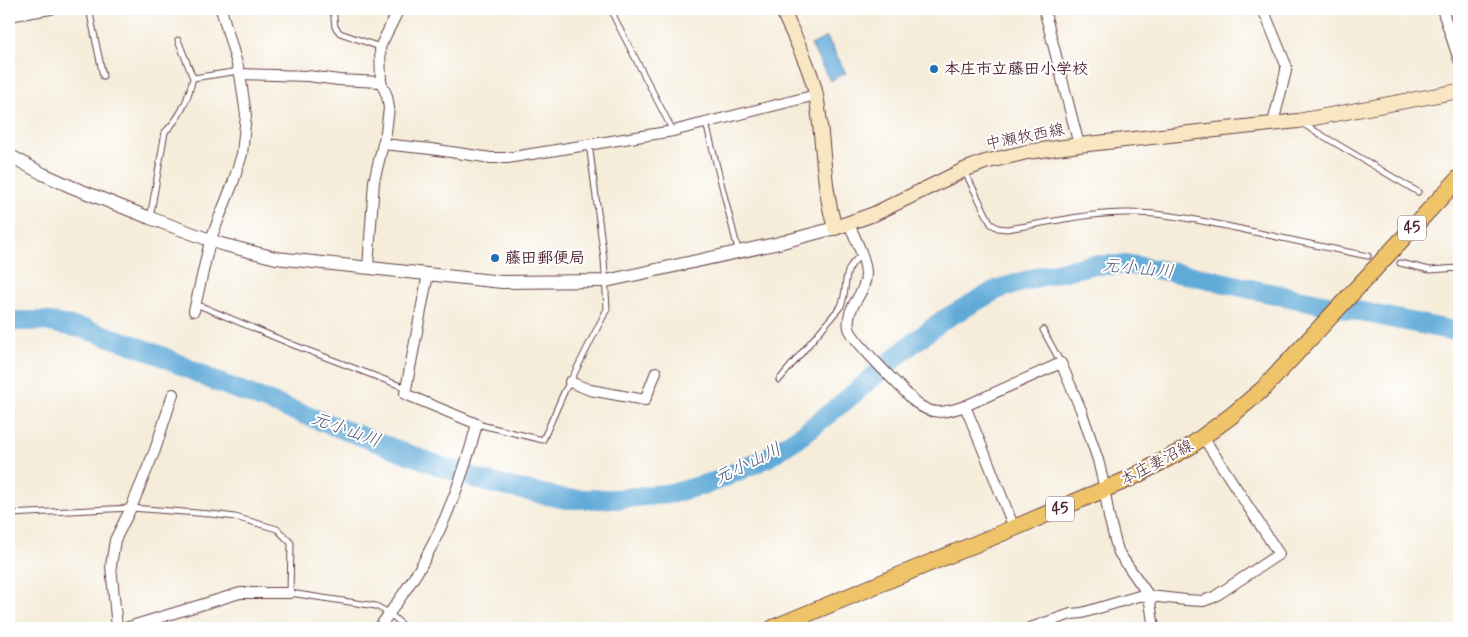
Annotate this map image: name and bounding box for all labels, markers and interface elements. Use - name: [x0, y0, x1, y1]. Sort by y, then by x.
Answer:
- place label: 本庄市立藤田小学校: [944, 59, 1088, 80]
- marker: 本庄市立藤田小学校: [928, 63, 940, 75]
- street label: 中瀬牧西線: [984, 119, 1066, 155]
- road number: 45: [1398, 216, 1426, 240]
- place label: 藤田郵便局: [505, 248, 585, 269]
- marker: 藤田郵便局: [489, 252, 501, 264]
- water label: 元小山川: [1101, 253, 1175, 285]
- water label: 元小山川: [308, 406, 384, 454]
- street label: 本庄妻沼線: [1117, 435, 1197, 491]
- water label: 元小山川: [710, 437, 786, 491]
- road number: 45: [1046, 496, 1074, 522]

